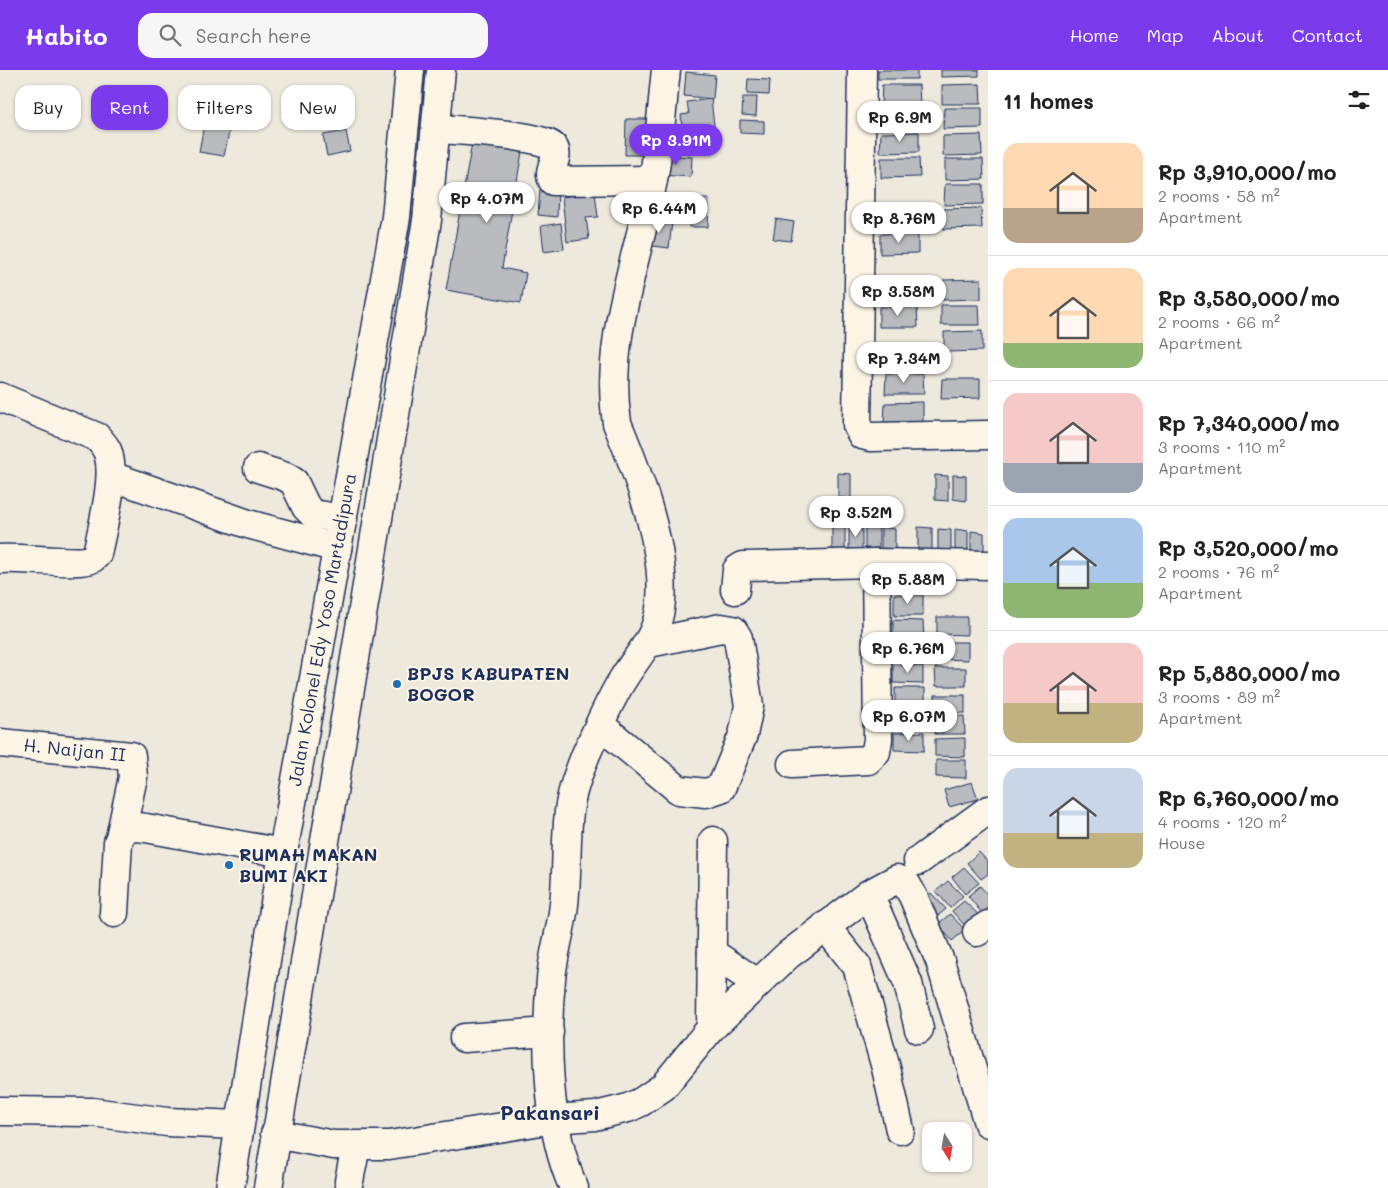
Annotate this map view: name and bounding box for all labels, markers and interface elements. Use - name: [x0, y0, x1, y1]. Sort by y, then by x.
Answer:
- search box: [138, 13, 488, 58]
- text: Habito: [25, 20, 108, 51]
- icon: search: [156, 21, 184, 49]
- text: Search here: [196, 23, 311, 48]
- text: Home: [1070, 23, 1119, 47]
- text: Map: [1147, 23, 1183, 47]
- text: About: [1211, 23, 1264, 47]
- text: Contact: [1292, 23, 1363, 47]
- chip: Buy: [15, 85, 81, 130]
- chip: Rent: [91, 85, 168, 130]
- chip: Filters: [178, 85, 271, 130]
- chip: New: [281, 85, 355, 130]
- icon: filters: [1345, 86, 1373, 114]
- text: 11 homes: [1003, 87, 1094, 114]
- pin: Rp 6.9M: [854, 100, 946, 143]
- text: Rp 6.9M: [868, 106, 932, 127]
- pin: Rp 3.91M: [624, 124, 728, 166]
- text: Rp 3.91M: [640, 129, 712, 150]
- text: Rp 3,910,000/mo: [1158, 158, 1336, 185]
- icon: home: [1043, 163, 1103, 223]
- pin: Rp 4.07M: [435, 182, 539, 224]
- text: 2 rooms · 58 m²: [1158, 185, 1280, 206]
- text: Rp 4.07M: [450, 187, 524, 208]
- pin: Rp 6.44M: [607, 191, 711, 234]
- text: Rp 6.44M: [622, 197, 696, 218]
- pin: Rp 8.76M: [847, 202, 951, 244]
- text: Apartment: [1158, 206, 1243, 227]
- text: Rp 8.76M: [862, 207, 936, 228]
- pin: Rp 3.58M: [846, 274, 950, 317]
- text: Rp 3.58M: [861, 280, 935, 301]
- text: Rp 3,580,000/mo: [1158, 284, 1340, 311]
- icon: home: [1043, 288, 1103, 348]
- text: 2 rooms · 66 m²: [1158, 311, 1280, 332]
- text: Apartment: [1158, 332, 1243, 353]
- pin: Rp 7.34M: [852, 342, 956, 384]
- text: Rp 7.34M: [867, 347, 941, 368]
- text: Rp 7,340,000/mo: [1158, 409, 1340, 436]
- icon: home: [1043, 413, 1103, 473]
- text: 3 rooms · 110 m²: [1158, 436, 1285, 457]
- text: Apartment: [1158, 457, 1243, 478]
- street label: Jalan Kolonel Edy Yoso Martadipura: [282, 471, 361, 788]
- pin: Rp 3.52M: [804, 496, 908, 538]
- text: Rp 3.52M: [820, 501, 892, 522]
- text: Rp 3,520,000/mo: [1158, 534, 1339, 561]
- icon: home: [1043, 538, 1103, 598]
- text: 2 rooms · 76 m²: [1158, 561, 1279, 582]
- pin: Rp 5.88M: [856, 562, 960, 605]
- text: Rp 5.88M: [871, 568, 945, 589]
- text: Apartment: [1158, 582, 1243, 603]
- pin: Rp 6.76M: [856, 632, 960, 674]
- text: Rp 6.76M: [871, 637, 945, 658]
- text: Rp 5,880,000/mo: [1158, 659, 1340, 686]
- place label: BPJS KABUPATEN BOGOR: [407, 661, 569, 706]
- icon: home: [1043, 663, 1103, 723]
- marker: BPJS KABUPATEN BOGOR: [391, 678, 403, 690]
- text: 3 rooms · 89 m²: [1158, 686, 1280, 707]
- pin: Rp 6.07M: [857, 700, 961, 742]
- text: Rp 6.07M: [872, 705, 946, 726]
- text: Apartment: [1158, 707, 1243, 728]
- street label: H. Naijan II: [22, 732, 127, 766]
- text: Rp 6,760,000/mo: [1158, 784, 1339, 811]
- icon: home: [1043, 788, 1103, 848]
- text: 4 rooms · 120 m²: [1158, 811, 1287, 832]
- text: House: [1158, 832, 1205, 853]
- place label: RUMAH MAKAN BUMI AKI: [239, 842, 377, 887]
- marker: RUMAH MAKAN BUMI AKI: [223, 859, 235, 871]
- district label: Pakansari: [500, 1099, 600, 1125]
- north arrow: [922, 1122, 972, 1172]
- map controls: [922, 1122, 972, 1172]

